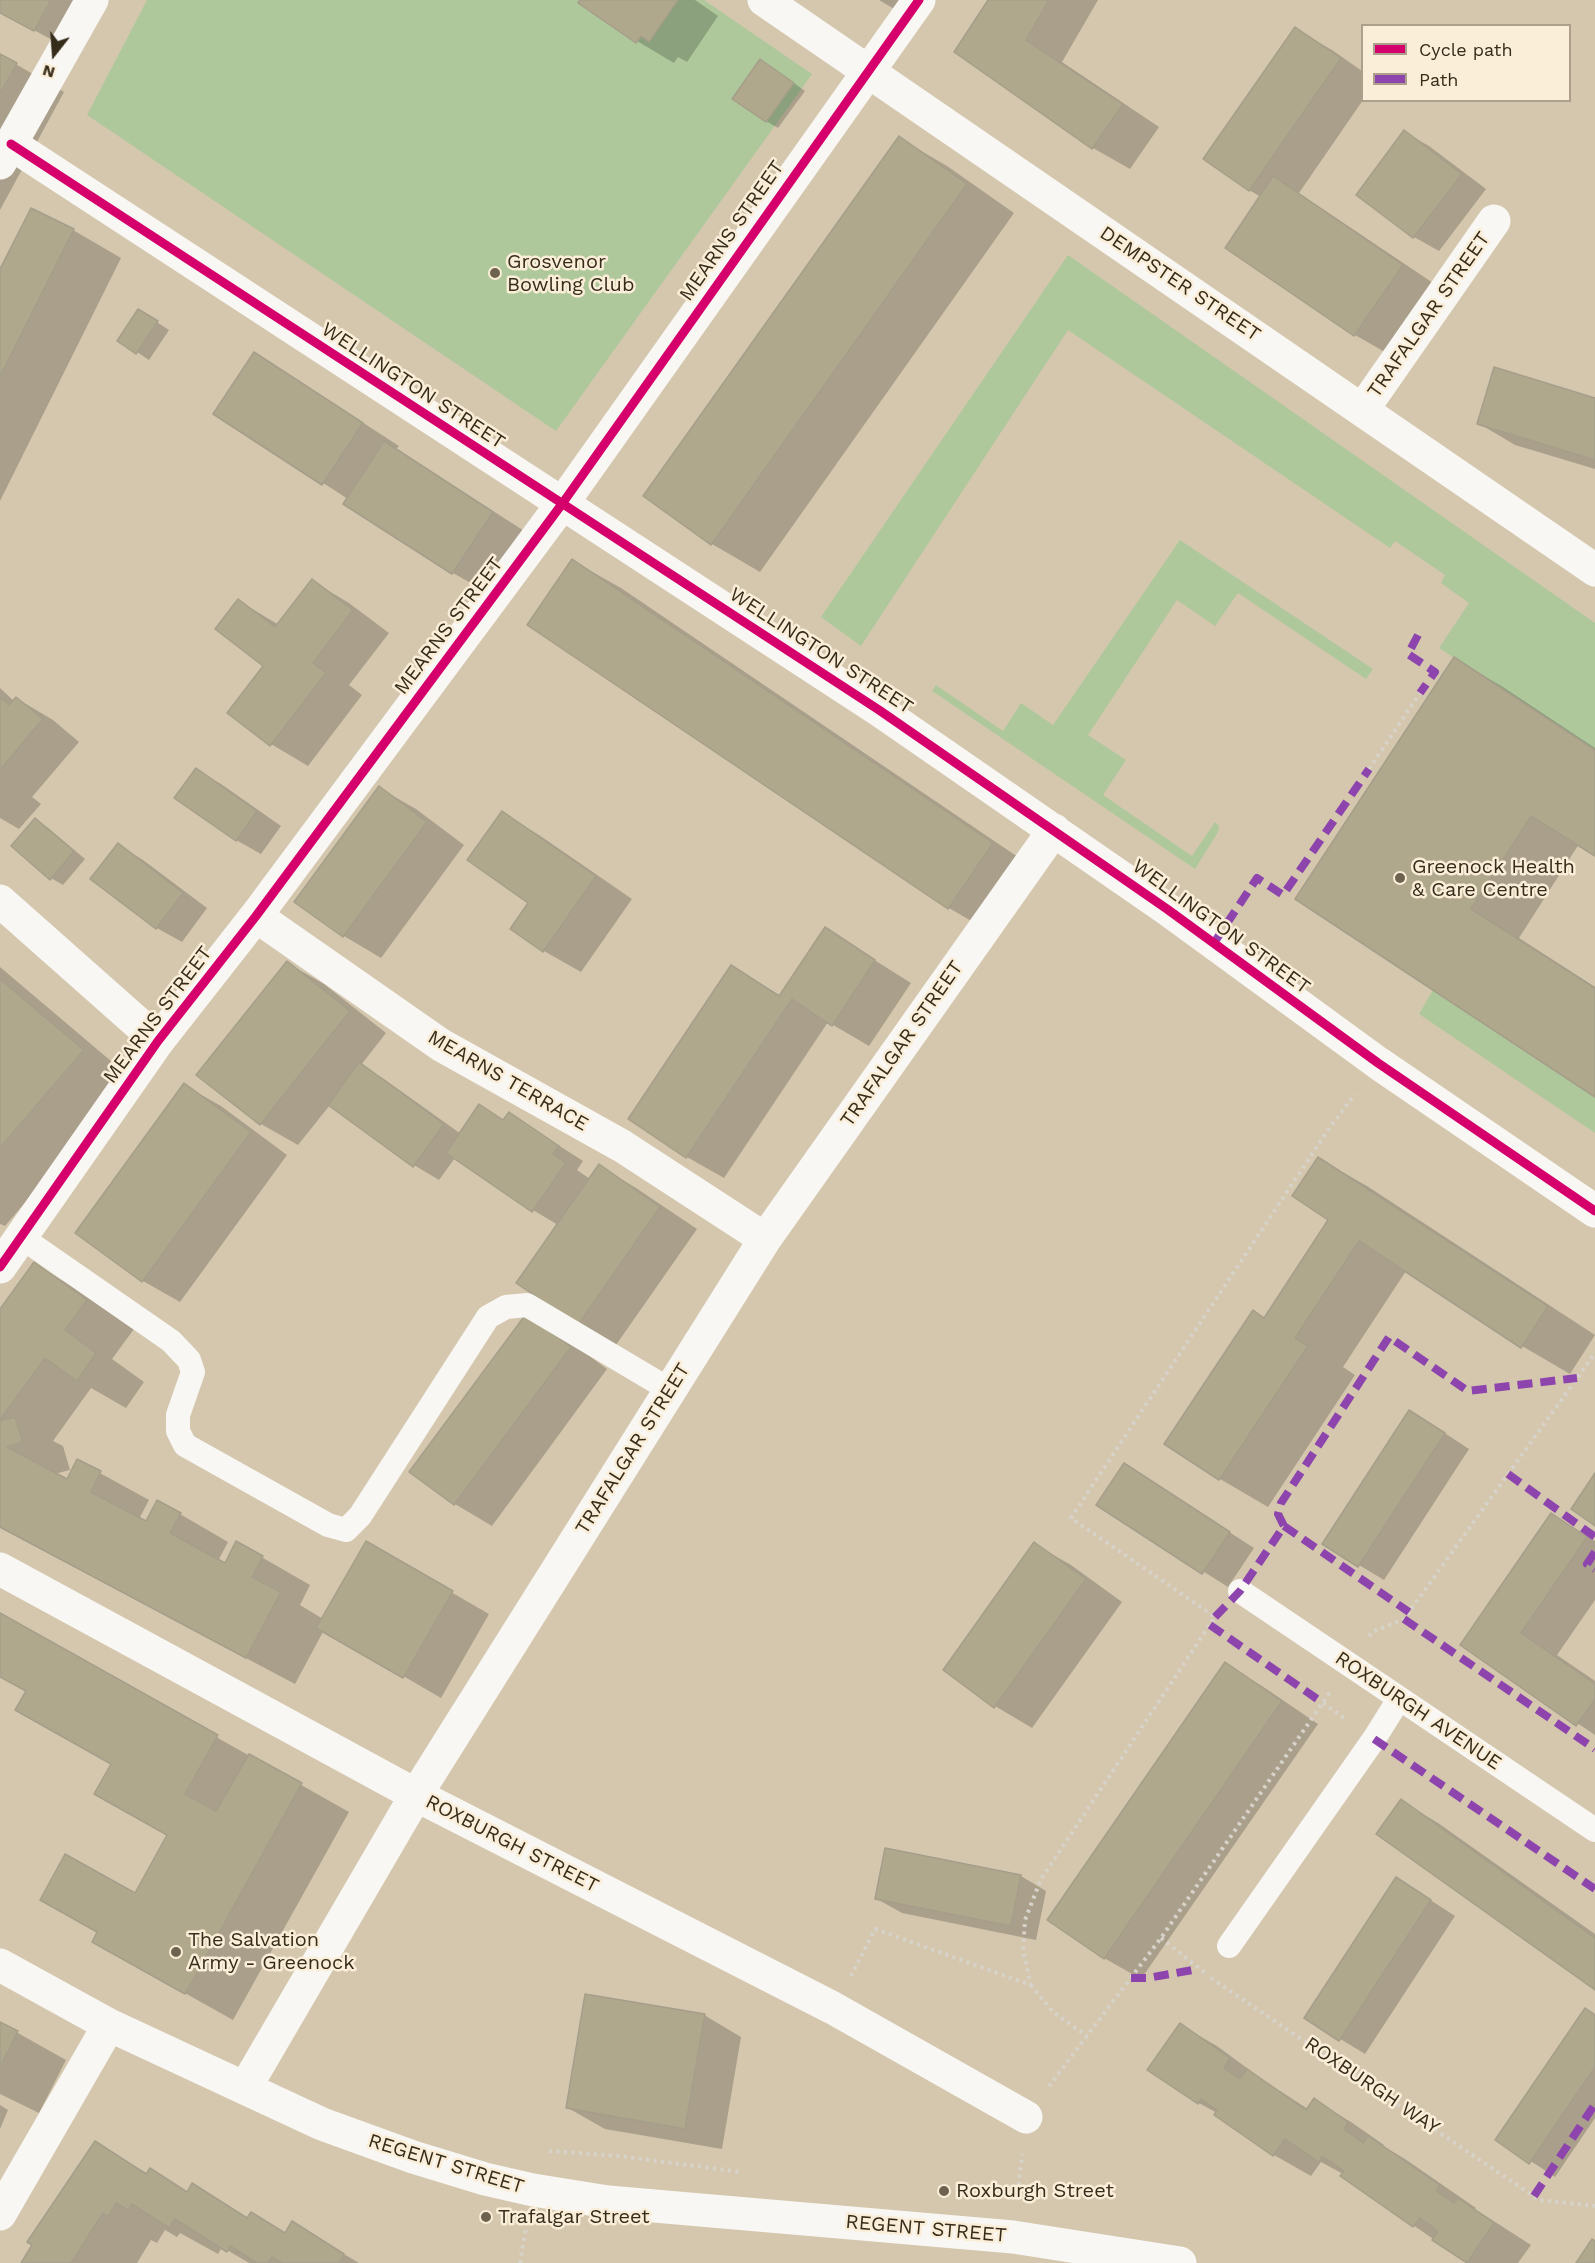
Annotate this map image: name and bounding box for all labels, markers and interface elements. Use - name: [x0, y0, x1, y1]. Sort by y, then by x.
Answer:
- north arrow: [24, 24, 84, 84]
- legend: [1361, 24, 1571, 102]
- text: Cycle path: [1419, 39, 1513, 60]
- text: N: [40, 61, 57, 83]
- text: Path: [1419, 69, 1459, 90]
- street label: MEARNS STREET: [675, 156, 789, 306]
- street label: DEMPSTER STREET: [1095, 221, 1265, 347]
- street label: TRAFALGAR STREET: [1363, 227, 1495, 403]
- place label: Grosvenor Bowling Club: [507, 250, 634, 297]
- marker: Grosvenor Bowling Club: [488, 266, 502, 280]
- street label: WELLINGTON STREET: [317, 318, 509, 454]
- street label: MEARNS STREET: [390, 553, 508, 699]
- street label: WELLINGTON STREET: [725, 583, 917, 719]
- street label: WELLINGTON STREET: [1127, 854, 1315, 1000]
- place label: Greenock Health & Care Centre: [1412, 855, 1575, 902]
- marker: Greenock Health & Care Centre: [1393, 871, 1407, 885]
- street label: MEARNS STREET: [99, 942, 217, 1088]
- street label: TRAFALGAR STREET: [836, 956, 968, 1132]
- street label: MEARNS TERRACE: [423, 1025, 593, 1137]
- street label: TRAFALGAR STREET: [571, 1359, 695, 1539]
- street label: ROXBURGH AVENUE: [1330, 1646, 1506, 1776]
- street label: ROXBURGH STREET: [421, 1790, 603, 1898]
- place label: The Salvation Army - Greenock: [188, 1928, 355, 1975]
- marker: The Salvation Army - Greenock: [169, 1945, 183, 1959]
- street label: ROXBURGH WAY: [1300, 2032, 1444, 2140]
- street label: REGENT STREET: [365, 2129, 527, 2199]
- place label: Roxburgh Street: [956, 2179, 1114, 2203]
- marker: Roxburgh Street: [937, 2184, 951, 2198]
- place label: Trafalgar Street: [498, 2205, 650, 2229]
- marker: Trafalgar Street: [479, 2210, 493, 2224]
- street label: REGENT STREET: [844, 2210, 1008, 2248]

